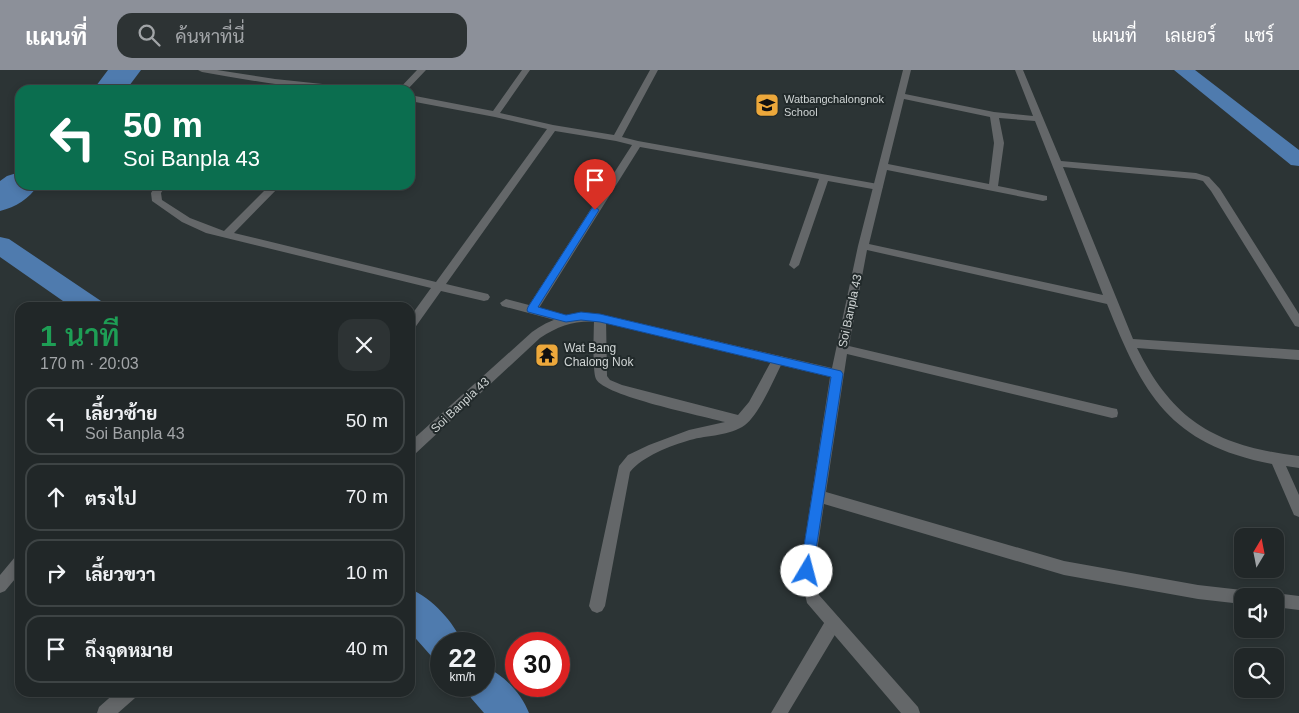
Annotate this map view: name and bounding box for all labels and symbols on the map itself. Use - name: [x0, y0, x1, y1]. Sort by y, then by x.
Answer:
- school or university icon: Watbangchalongnok School: [754, 92, 780, 118]
- place label: Watbangchalongnok School: [784, 93, 884, 118]
- pin: [574, 159, 616, 210]
- street label: Soi Banpla 43: [835, 273, 865, 349]
- place label: Wat Bang Chalong Nok: [564, 341, 634, 369]
- temple icon: Wat Bang Chalong Nok: [534, 342, 560, 368]
- street label: Soi Banpla 43: [428, 374, 492, 436]
- north arrow: [1234, 528, 1284, 578]
- position arrow: [780, 544, 832, 596]
- speed limit sign: 30: [505, 632, 570, 697]

